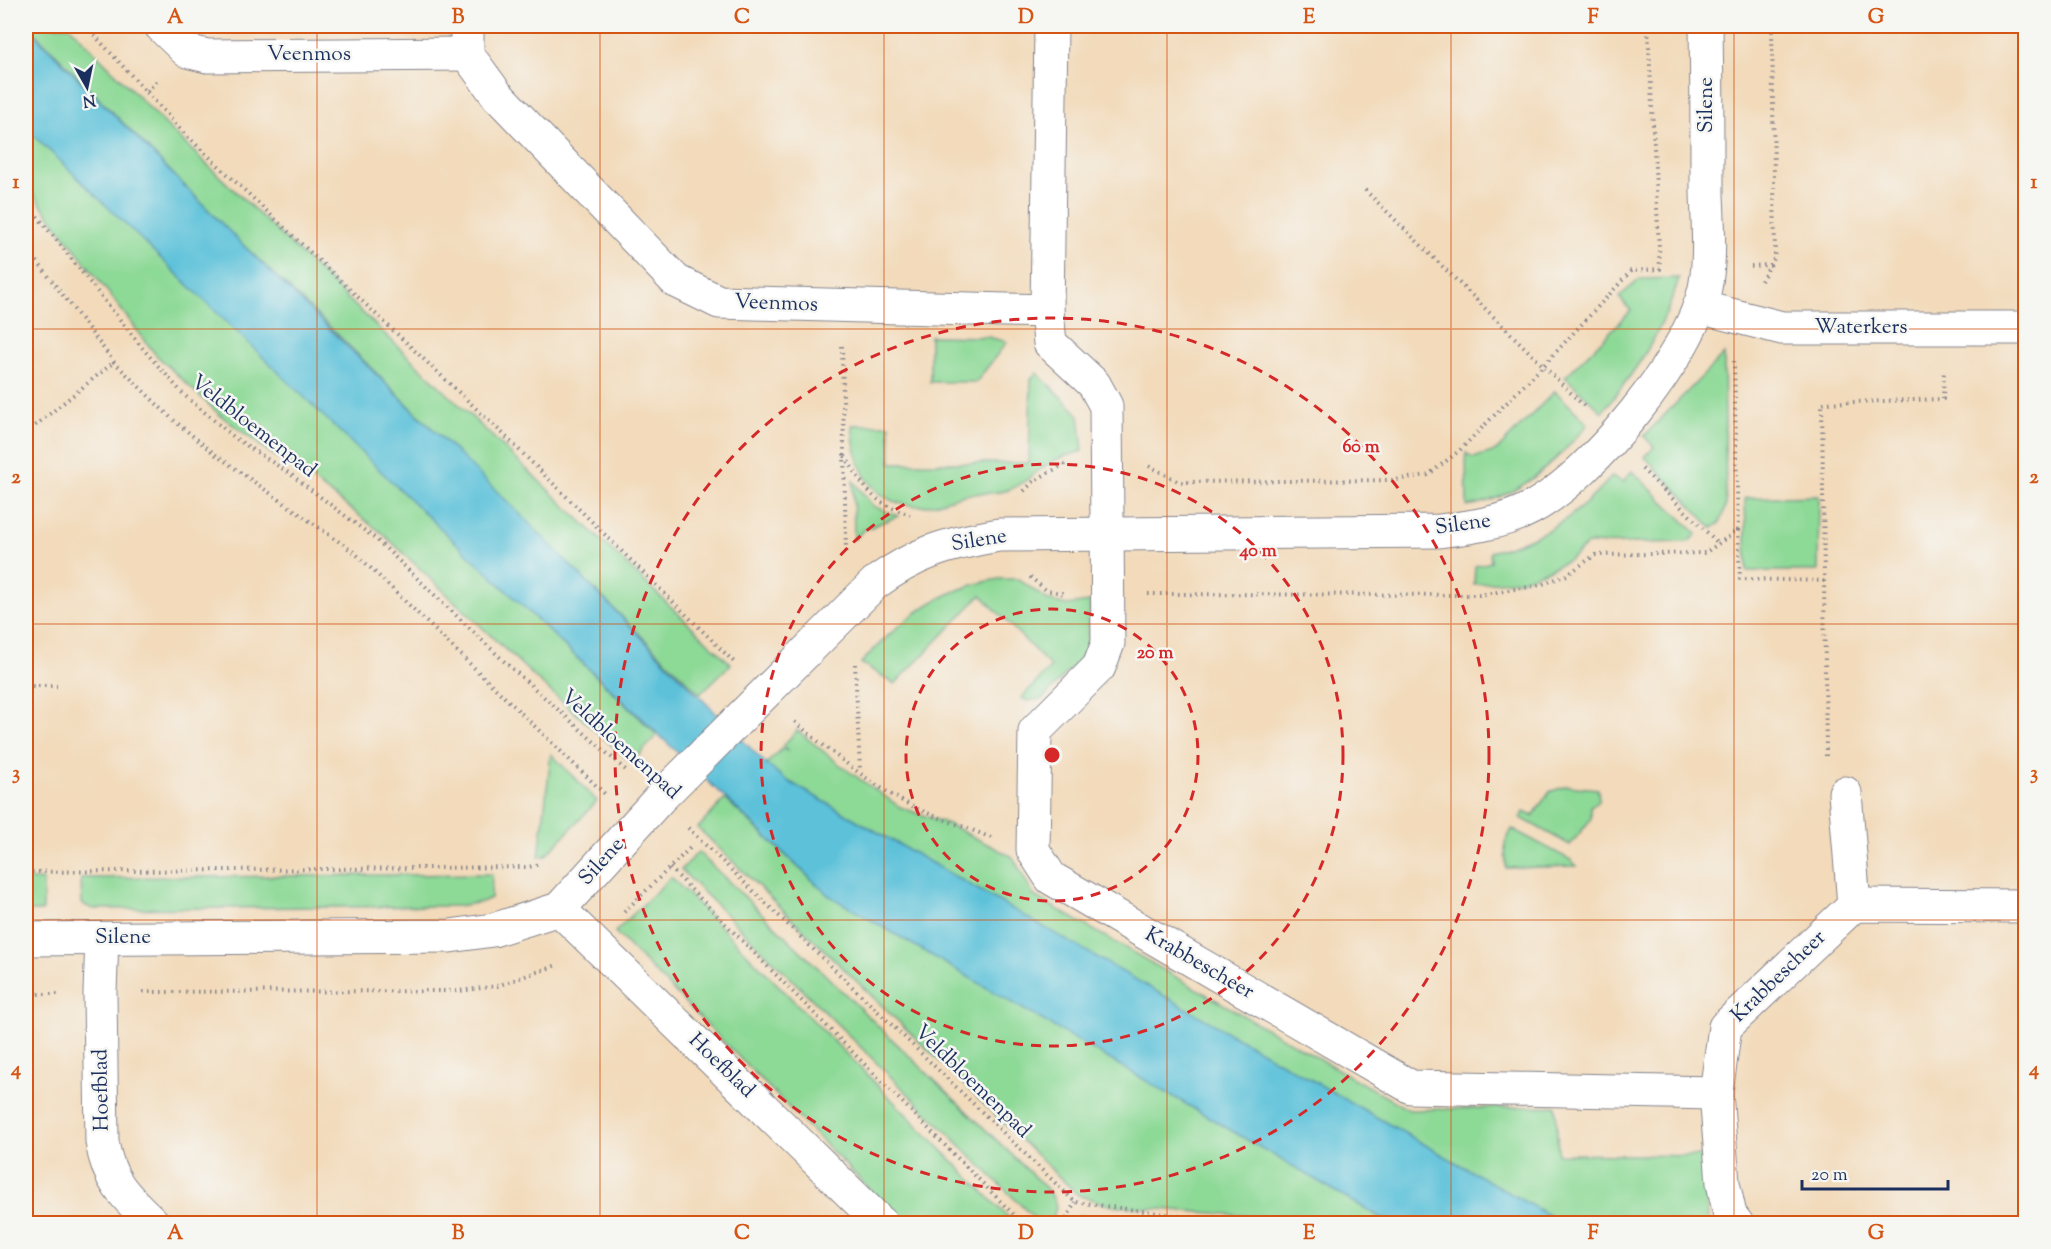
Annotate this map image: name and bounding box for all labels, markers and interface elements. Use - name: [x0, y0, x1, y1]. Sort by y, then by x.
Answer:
- text: A: [167, 4, 184, 33]
- text: B: [452, 4, 465, 33]
- text: C: [734, 4, 750, 33]
- text: D: [1018, 4, 1034, 33]
- text: E: [1303, 4, 1316, 33]
- text: F: [1587, 4, 1599, 33]
- text: G: [1868, 4, 1885, 33]
- street label: Veenmos: [267, 40, 351, 70]
- north arrow: [57, 57, 117, 117]
- street label: Silene: [1692, 77, 1722, 133]
- text: N: [81, 87, 97, 112]
- text: 1: [13, 169, 20, 198]
- text: 1: [2031, 169, 2038, 198]
- street label: Veenmos: [734, 288, 818, 320]
- street label: Waterkers: [1814, 313, 1908, 343]
- street label: Veldbloemenpad: [184, 368, 322, 486]
- text: 60 m: [1342, 435, 1380, 461]
- text: 2: [11, 464, 21, 493]
- text: 2: [2029, 464, 2039, 493]
- street label: Silene: [1433, 506, 1493, 544]
- street label: Silene: [949, 522, 1009, 560]
- text: 40 m: [1238, 539, 1277, 565]
- text: 20 m: [1137, 641, 1173, 667]
- street label: Veldbloemenpad: [553, 683, 687, 807]
- centre of rings: [1042, 745, 1062, 765]
- text: 3: [12, 760, 20, 789]
- text: 3: [2030, 760, 2038, 789]
- street label: Silene: [572, 831, 632, 893]
- street label: Krabbescheer: [1139, 921, 1259, 1008]
- street label: Silene: [95, 923, 151, 953]
- street label: Krabbescheer: [1725, 924, 1833, 1030]
- street label: Veldbloemenpad: [907, 1018, 1037, 1146]
- street label: Hoefblad: [681, 1027, 761, 1106]
- street label: Hoefblad: [86, 1048, 118, 1131]
- text: 4: [10, 1056, 21, 1085]
- text: 4: [2028, 1056, 2039, 1085]
- scale bar: [1802, 1153, 1948, 1191]
- text: 20 m: [1811, 1163, 1848, 1189]
- text: A: [167, 1220, 184, 1249]
- text: B: [452, 1220, 465, 1249]
- text: C: [734, 1220, 750, 1249]
- text: D: [1018, 1220, 1034, 1249]
- text: E: [1303, 1220, 1316, 1249]
- text: F: [1587, 1220, 1599, 1249]
- text: G: [1868, 1220, 1885, 1249]

